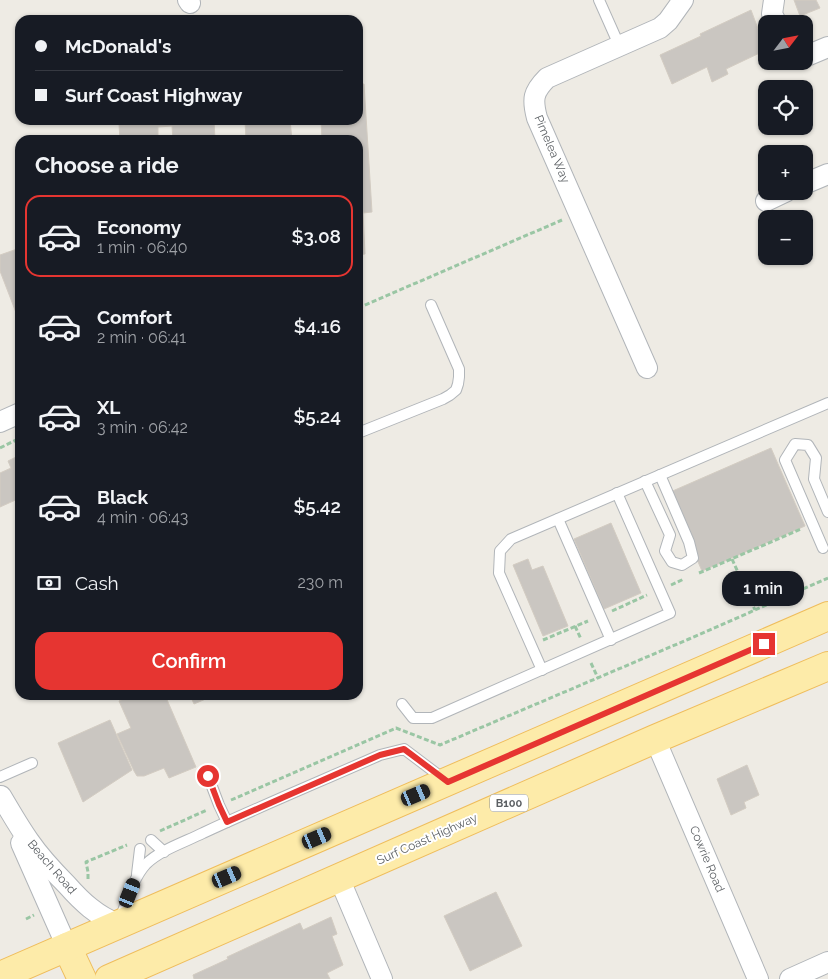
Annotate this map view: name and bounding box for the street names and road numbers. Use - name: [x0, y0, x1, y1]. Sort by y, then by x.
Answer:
- street label: Pimelea Way: [531, 113, 573, 186]
- road number: B100: [490, 794, 528, 811]
- street label: Surf Coast Highway: [375, 810, 480, 867]
- street label: Cowrie Road: [687, 824, 727, 894]
- street label: Beach Road: [25, 837, 79, 897]

